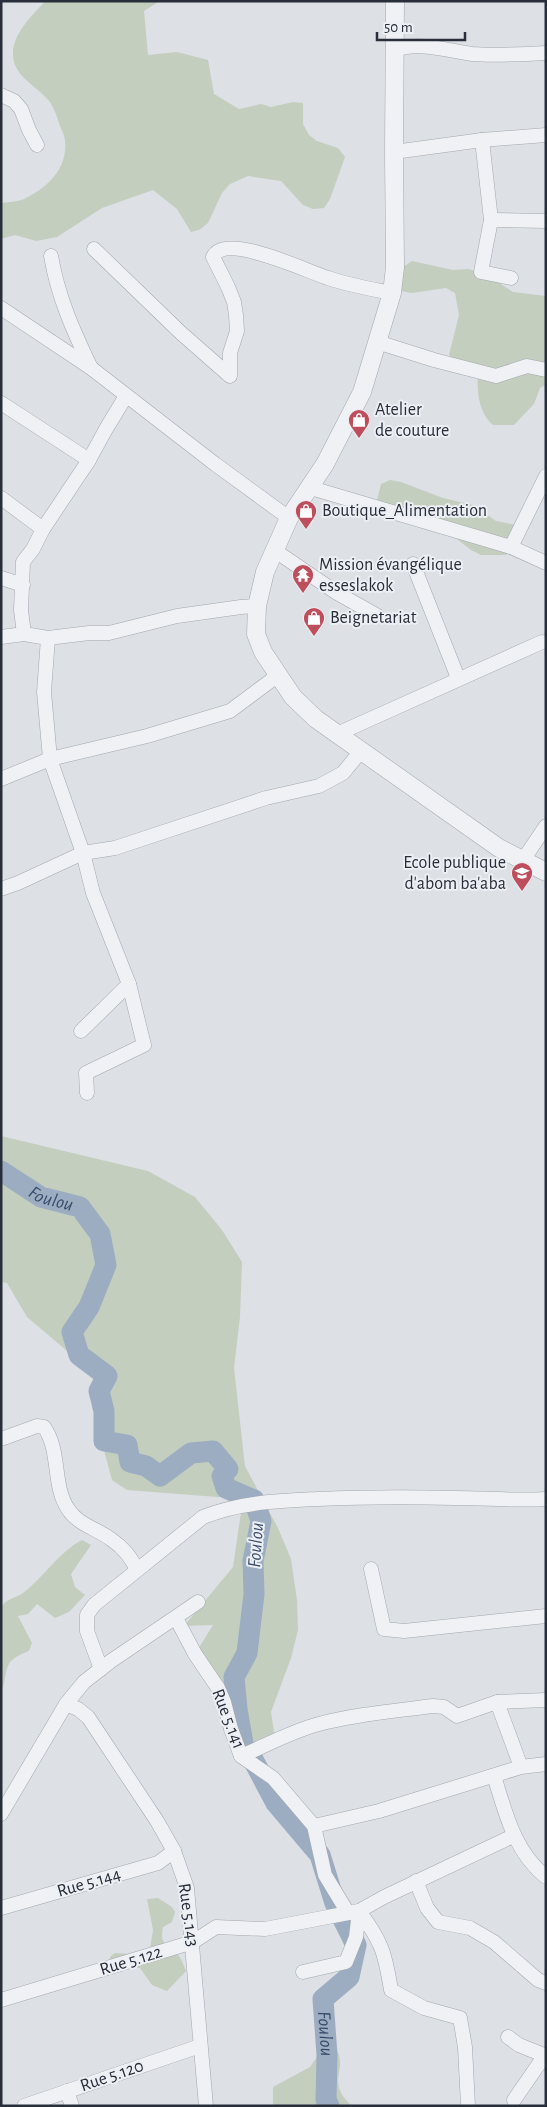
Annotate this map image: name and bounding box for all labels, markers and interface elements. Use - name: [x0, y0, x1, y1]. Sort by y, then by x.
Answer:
- scale bar: [377, 10, 464, 42]
- text: 50 m: [384, 20, 413, 35]
- place label: Atelier de couture: [375, 401, 449, 440]
- shop icon: Atelier de couture: [347, 408, 371, 439]
- shop icon: Boutique_Alimentation: [294, 499, 318, 530]
- place label: Boutique_Alimentation: [322, 502, 487, 520]
- place label: Mission évangélique esseslakok: [319, 556, 462, 595]
- temple icon: Mission évangélique esseslakok: [291, 563, 315, 594]
- shop icon: Beignetariat: [302, 606, 326, 637]
- place label: Beignetariat: [330, 609, 417, 627]
- place label: Ecole publique d'abom ba'aba: [403, 854, 506, 893]
- school or university icon: Ecole publique d'abom ba'aba: [510, 861, 534, 892]
- water label: Foulou: [25, 1182, 75, 1214]
- water label: Foulou: [245, 1522, 267, 1568]
- street label: Rue 5.141: [208, 1686, 248, 1752]
- street label: Rue 5.144: [55, 1865, 123, 1901]
- street label: Rue 5.143: [175, 1882, 201, 1948]
- street label: Rue 5.122: [98, 1943, 164, 1979]
- water label: Foulou: [314, 2010, 337, 2057]
- street label: Rue 5.120: [78, 2057, 146, 2095]

